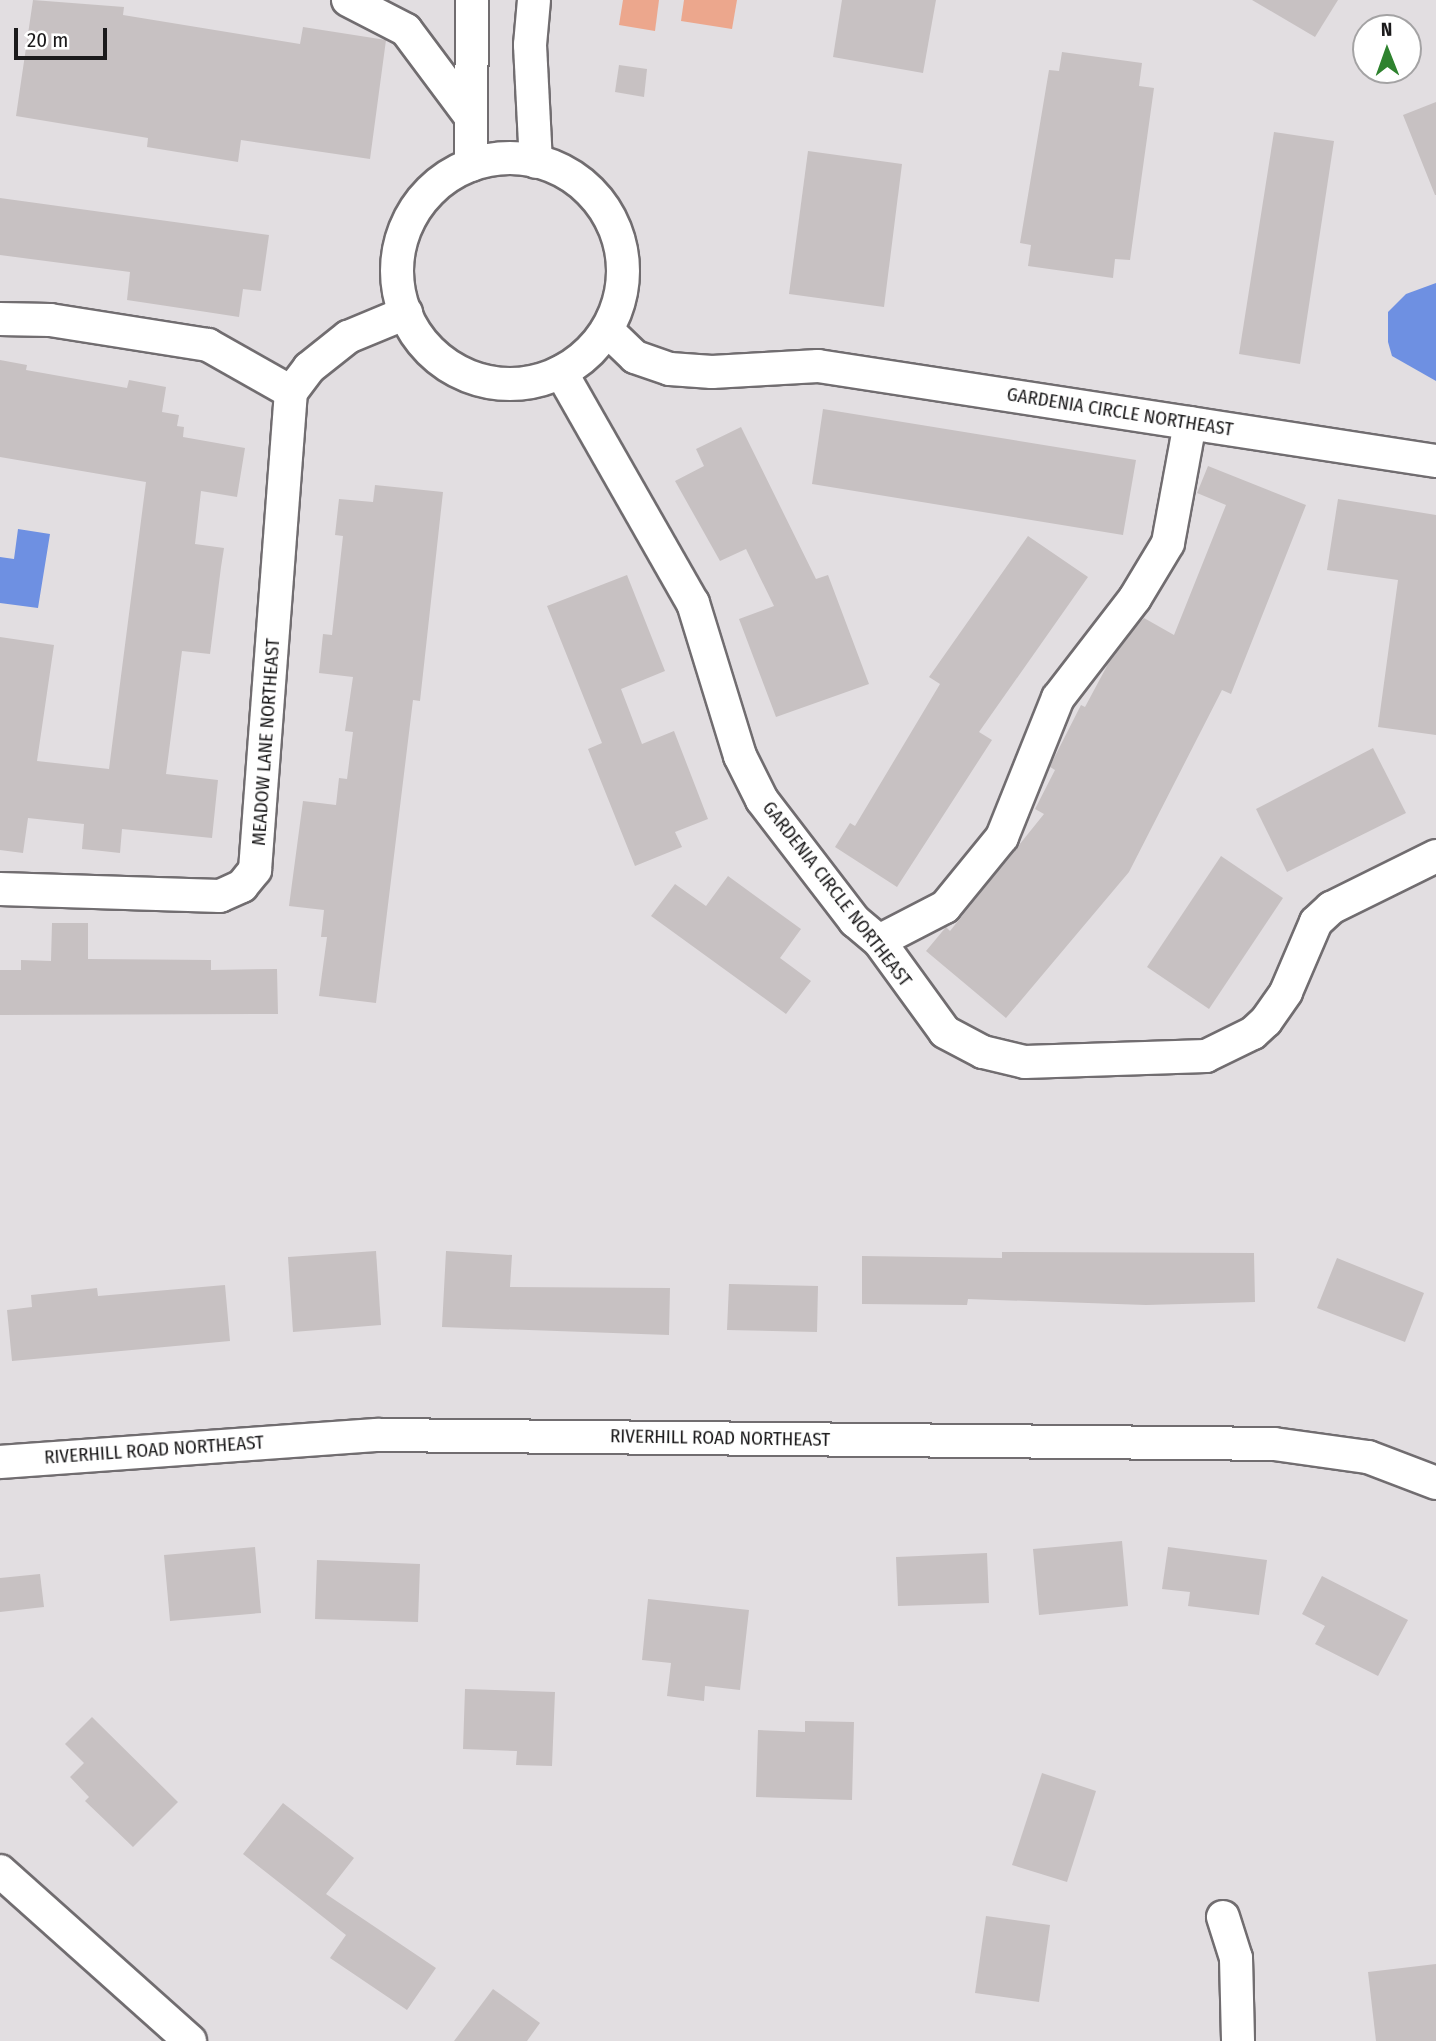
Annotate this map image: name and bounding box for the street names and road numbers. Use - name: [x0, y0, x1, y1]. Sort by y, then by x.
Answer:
- street label: GARDENIA CIRCLE NORTHEAST: [1005, 383, 1235, 441]
- street label: MEADOW LANE NORTHEAST: [247, 638, 285, 846]
- street label: GARDENIA CIRCLE NORTHEAST: [758, 797, 916, 991]
- street label: RIVERHILL ROAD NORTHEAST: [610, 1425, 830, 1451]
- street label: RIVERHILL ROAD NORTHEAST: [44, 1431, 264, 1469]

